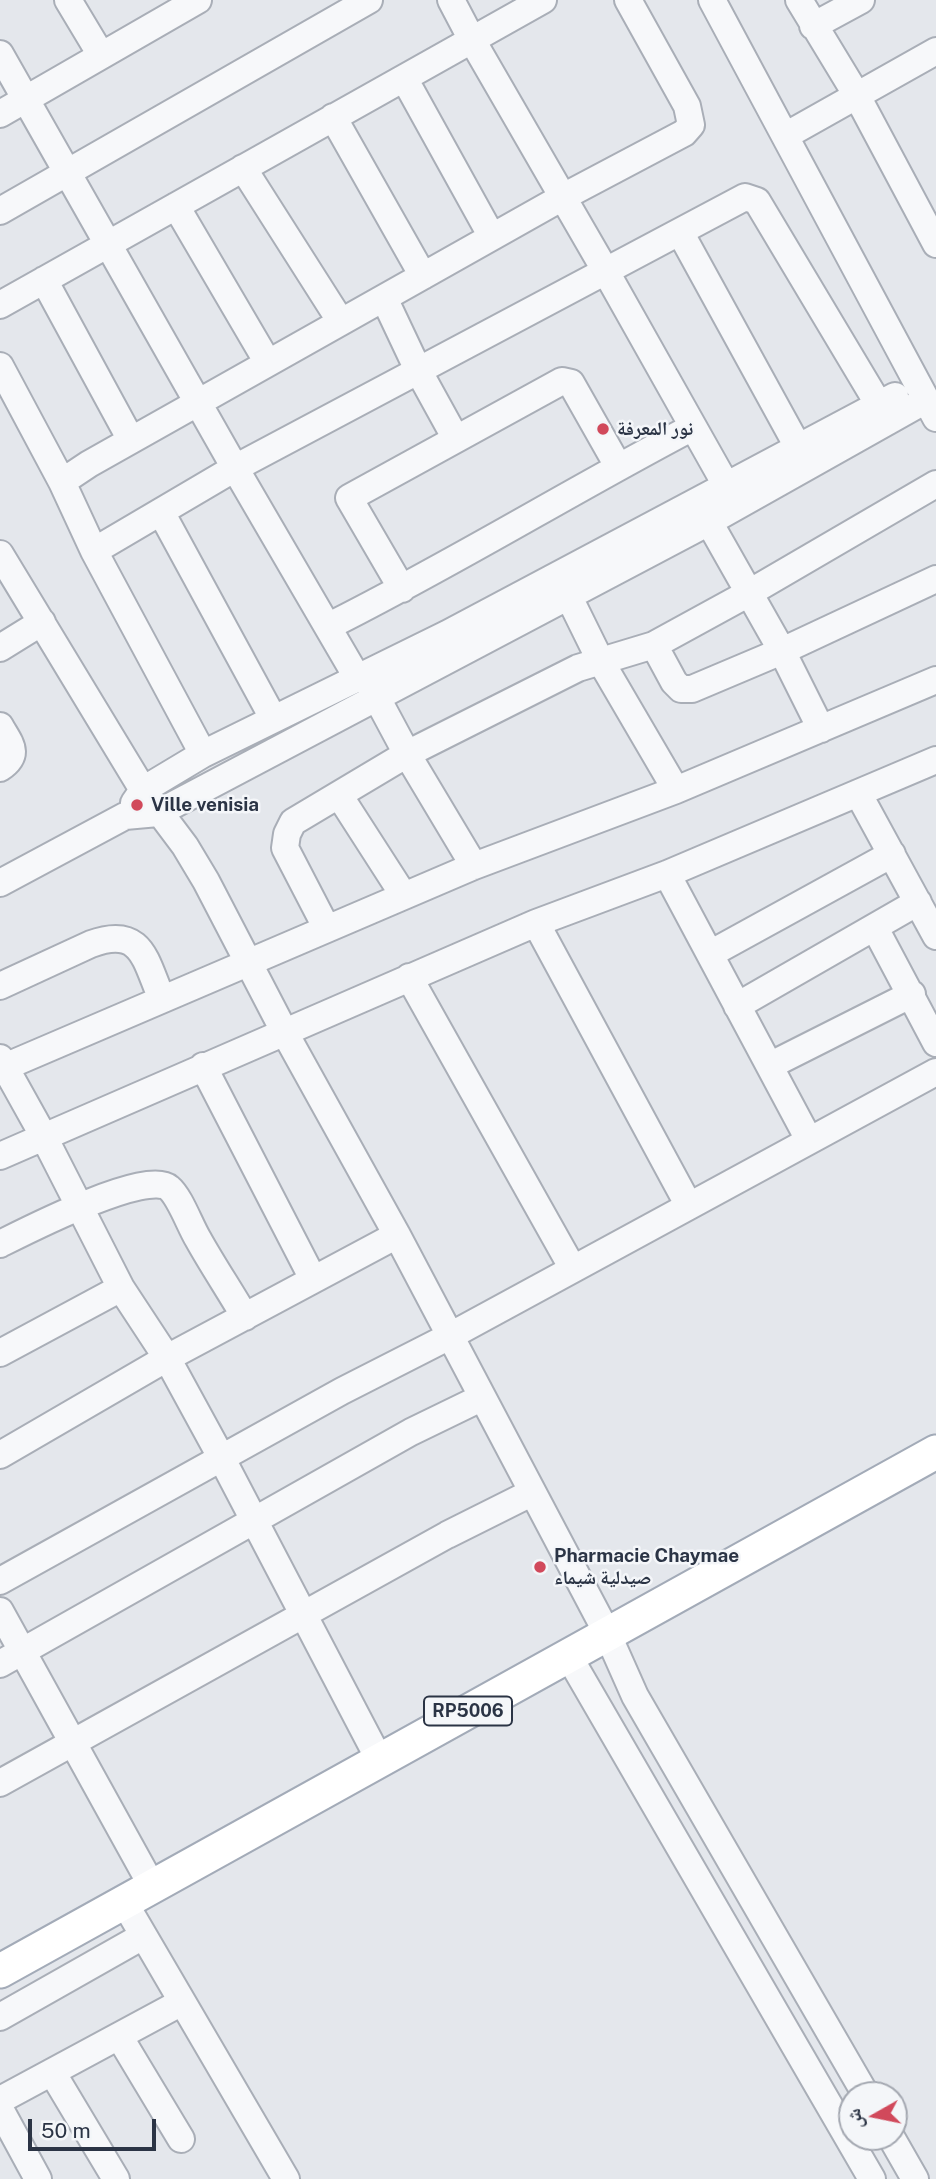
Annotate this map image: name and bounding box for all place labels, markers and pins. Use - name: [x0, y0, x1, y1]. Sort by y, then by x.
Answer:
- place label: نور المعرفة: [617, 418, 693, 440]
- marker: نور المعرفة: [595, 421, 611, 437]
- place label: Ville venisia: [151, 794, 259, 816]
- marker: Ville venisia: [129, 797, 145, 813]
- place label: Pharmacie Chaymae صيدلية شيماء: [554, 1545, 739, 1589]
- marker: Pharmacie Chaymae صيدلية شيماء: [532, 1559, 548, 1575]

